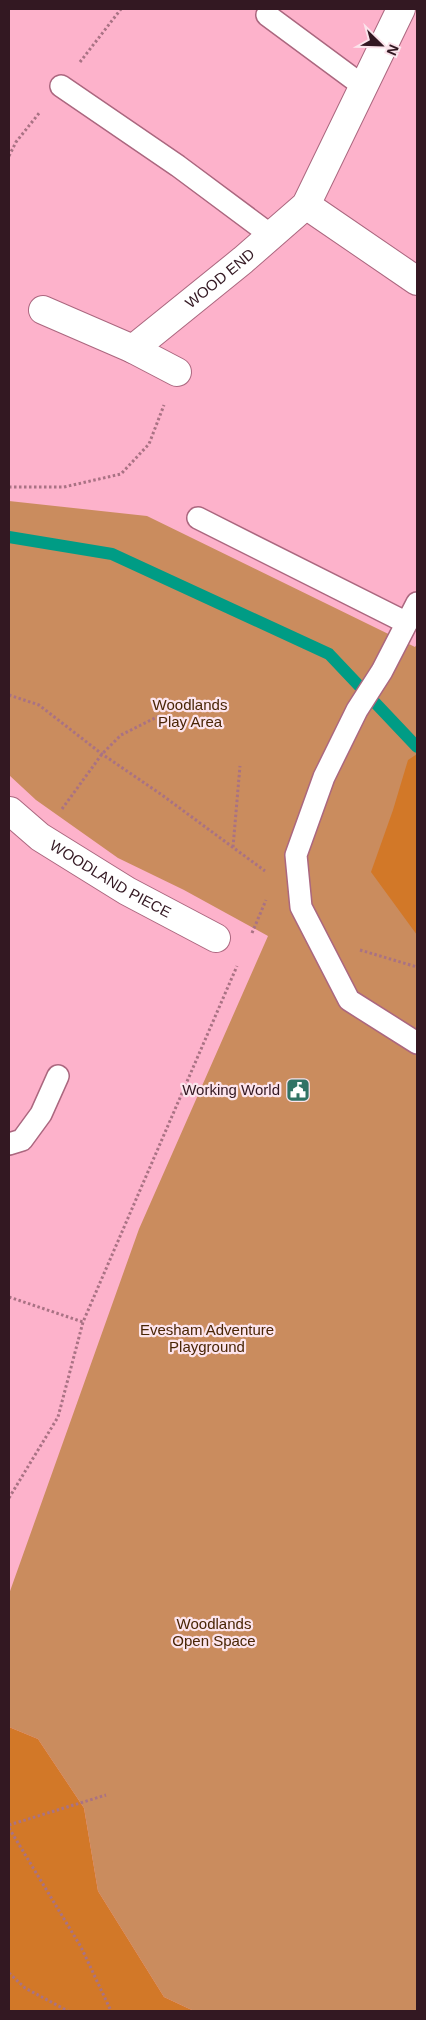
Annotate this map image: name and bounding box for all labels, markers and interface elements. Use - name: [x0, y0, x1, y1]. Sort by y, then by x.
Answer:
- north arrow: [356, 20, 406, 70]
- text: N: [384, 42, 402, 58]
- street label: WOOD END: [182, 245, 258, 311]
- park label: Woodlands Play Area: [153, 696, 227, 730]
- street label: WOODLAND PIECE: [47, 836, 174, 921]
- public building icon: Working World: [285, 1077, 311, 1103]
- place label: Working World: [182, 1081, 280, 1098]
- park label: Evesham Adventure Playground: [140, 1321, 274, 1355]
- park label: Woodlands Open Space: [172, 1615, 256, 1649]

